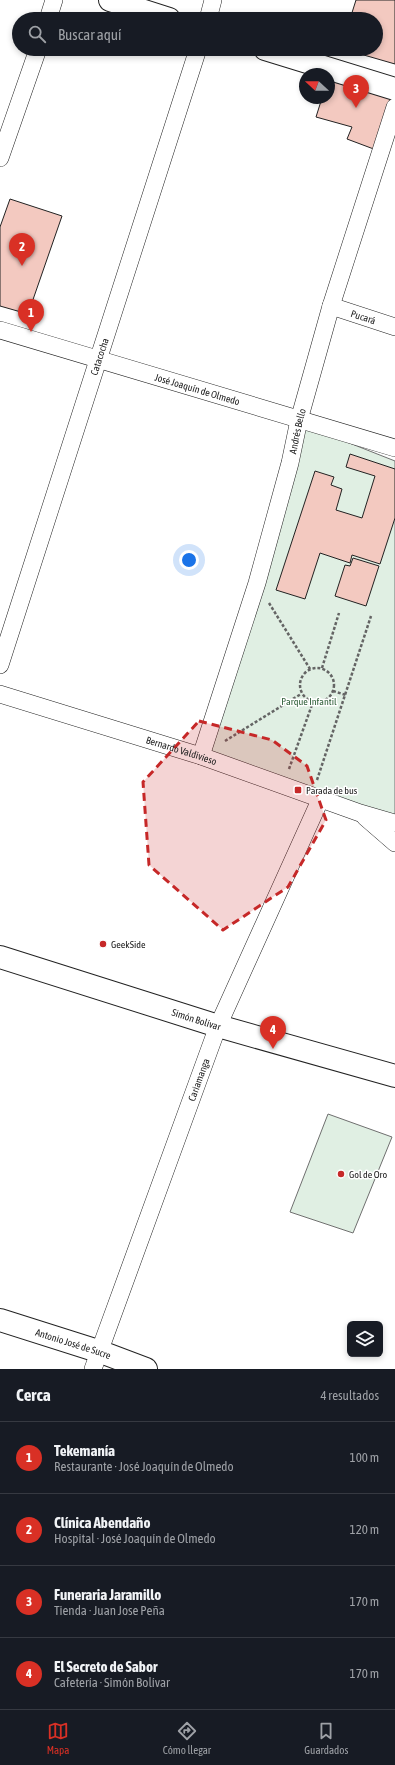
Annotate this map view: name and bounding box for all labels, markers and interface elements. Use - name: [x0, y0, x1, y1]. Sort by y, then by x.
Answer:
- search box: [12, 12, 383, 56]
- icon: search: [26, 23, 48, 45]
- text: Buscar aquí: [58, 26, 121, 43]
- north arrow: [299, 68, 335, 104]
- pin: 3: [343, 75, 369, 108]
- pin: 2: [9, 233, 35, 266]
- pin: 1: [18, 299, 44, 332]
- street label: Pucará: [349, 307, 377, 326]
- street label: Catacocha: [88, 336, 110, 376]
- street label: José Joaquín de Olmedo: [153, 371, 242, 407]
- street label: Andrés Bello: [287, 407, 308, 455]
- your location: [179, 550, 199, 570]
- park label: Parque Infantil: [281, 696, 337, 707]
- street label: Bernardo Valdivieso: [145, 734, 219, 767]
- marker: Parada de bus: [293, 785, 303, 795]
- place label: Parada de bus: [306, 785, 358, 796]
- marker: GeekSide: [98, 939, 108, 949]
- place label: GeekSide: [111, 939, 146, 950]
- street label: Simón Bolívar: [171, 1006, 223, 1032]
- pin: 4: [260, 1016, 286, 1049]
- street label: Cariamanga: [186, 1056, 211, 1102]
- marker: Gol de Oro: [336, 1169, 346, 1179]
- place label: Gol de Oro: [349, 1169, 387, 1180]
- map controls: [347, 1321, 383, 1357]
- button: layers: [347, 1321, 383, 1357]
- street label: Antonio José de Sucre: [34, 1326, 113, 1361]
- text: Cerca: [16, 1385, 51, 1405]
- text: 4 resultados: [320, 1388, 379, 1403]
- text: Tekemanía: [54, 1442, 115, 1459]
- text: 1: [26, 1450, 32, 1465]
- text: 100 m: [350, 1450, 379, 1465]
- text: Restaurante · José Joaquín de Olmedo: [54, 1459, 234, 1474]
- text: Clínica Abendaño: [54, 1514, 150, 1531]
- text: 2: [26, 1522, 32, 1537]
- text: 120 m: [350, 1522, 379, 1537]
- text: Hospital · José Joaquín de Olmedo: [54, 1531, 216, 1546]
- text: Funeraria Jaramillo: [54, 1586, 161, 1603]
- text: 3: [26, 1594, 32, 1609]
- text: 170 m: [350, 1594, 379, 1609]
- text: Tienda · Juan Jose Peña: [54, 1603, 165, 1618]
- text: El Secreto de Sabor: [54, 1658, 157, 1675]
- text: 4: [26, 1666, 32, 1681]
- text: 170 m: [350, 1666, 379, 1681]
- text: Cafetería · Simón Bolívar: [54, 1675, 170, 1690]
- tab: Mapa: [47, 1720, 69, 1756]
- tab: Cómo llegar: [163, 1720, 211, 1756]
- tab: Guardados: [304, 1720, 348, 1756]

